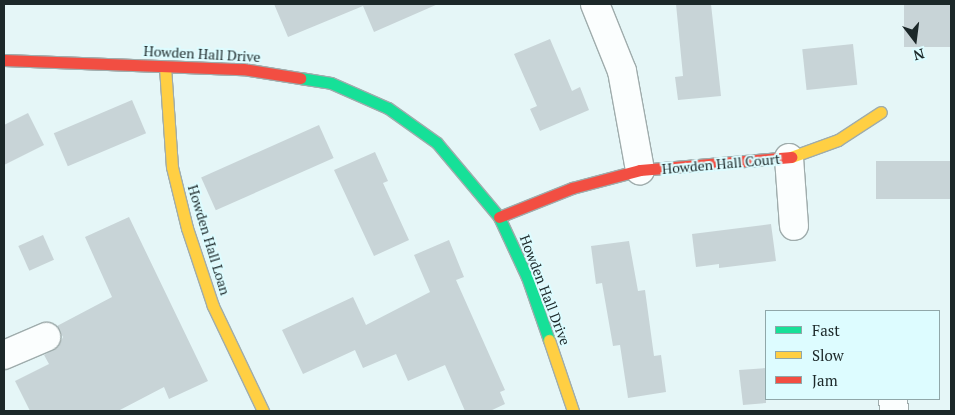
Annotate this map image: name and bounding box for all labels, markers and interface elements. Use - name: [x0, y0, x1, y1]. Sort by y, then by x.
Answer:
- north arrow: [890, 15, 940, 65]
- street label: Howden Hall Drive: [143, 43, 261, 65]
- text: N: [911, 44, 927, 66]
- street label: Howden Hall Court: [661, 150, 781, 178]
- street label: Howden Hall Loan: [184, 183, 234, 297]
- street label: Howden Hall Drive: [516, 232, 574, 348]
- legend: [765, 310, 940, 400]
- text: Fast: [812, 320, 840, 340]
- text: Slow: [812, 345, 844, 365]
- text: Jam: [812, 370, 838, 390]

